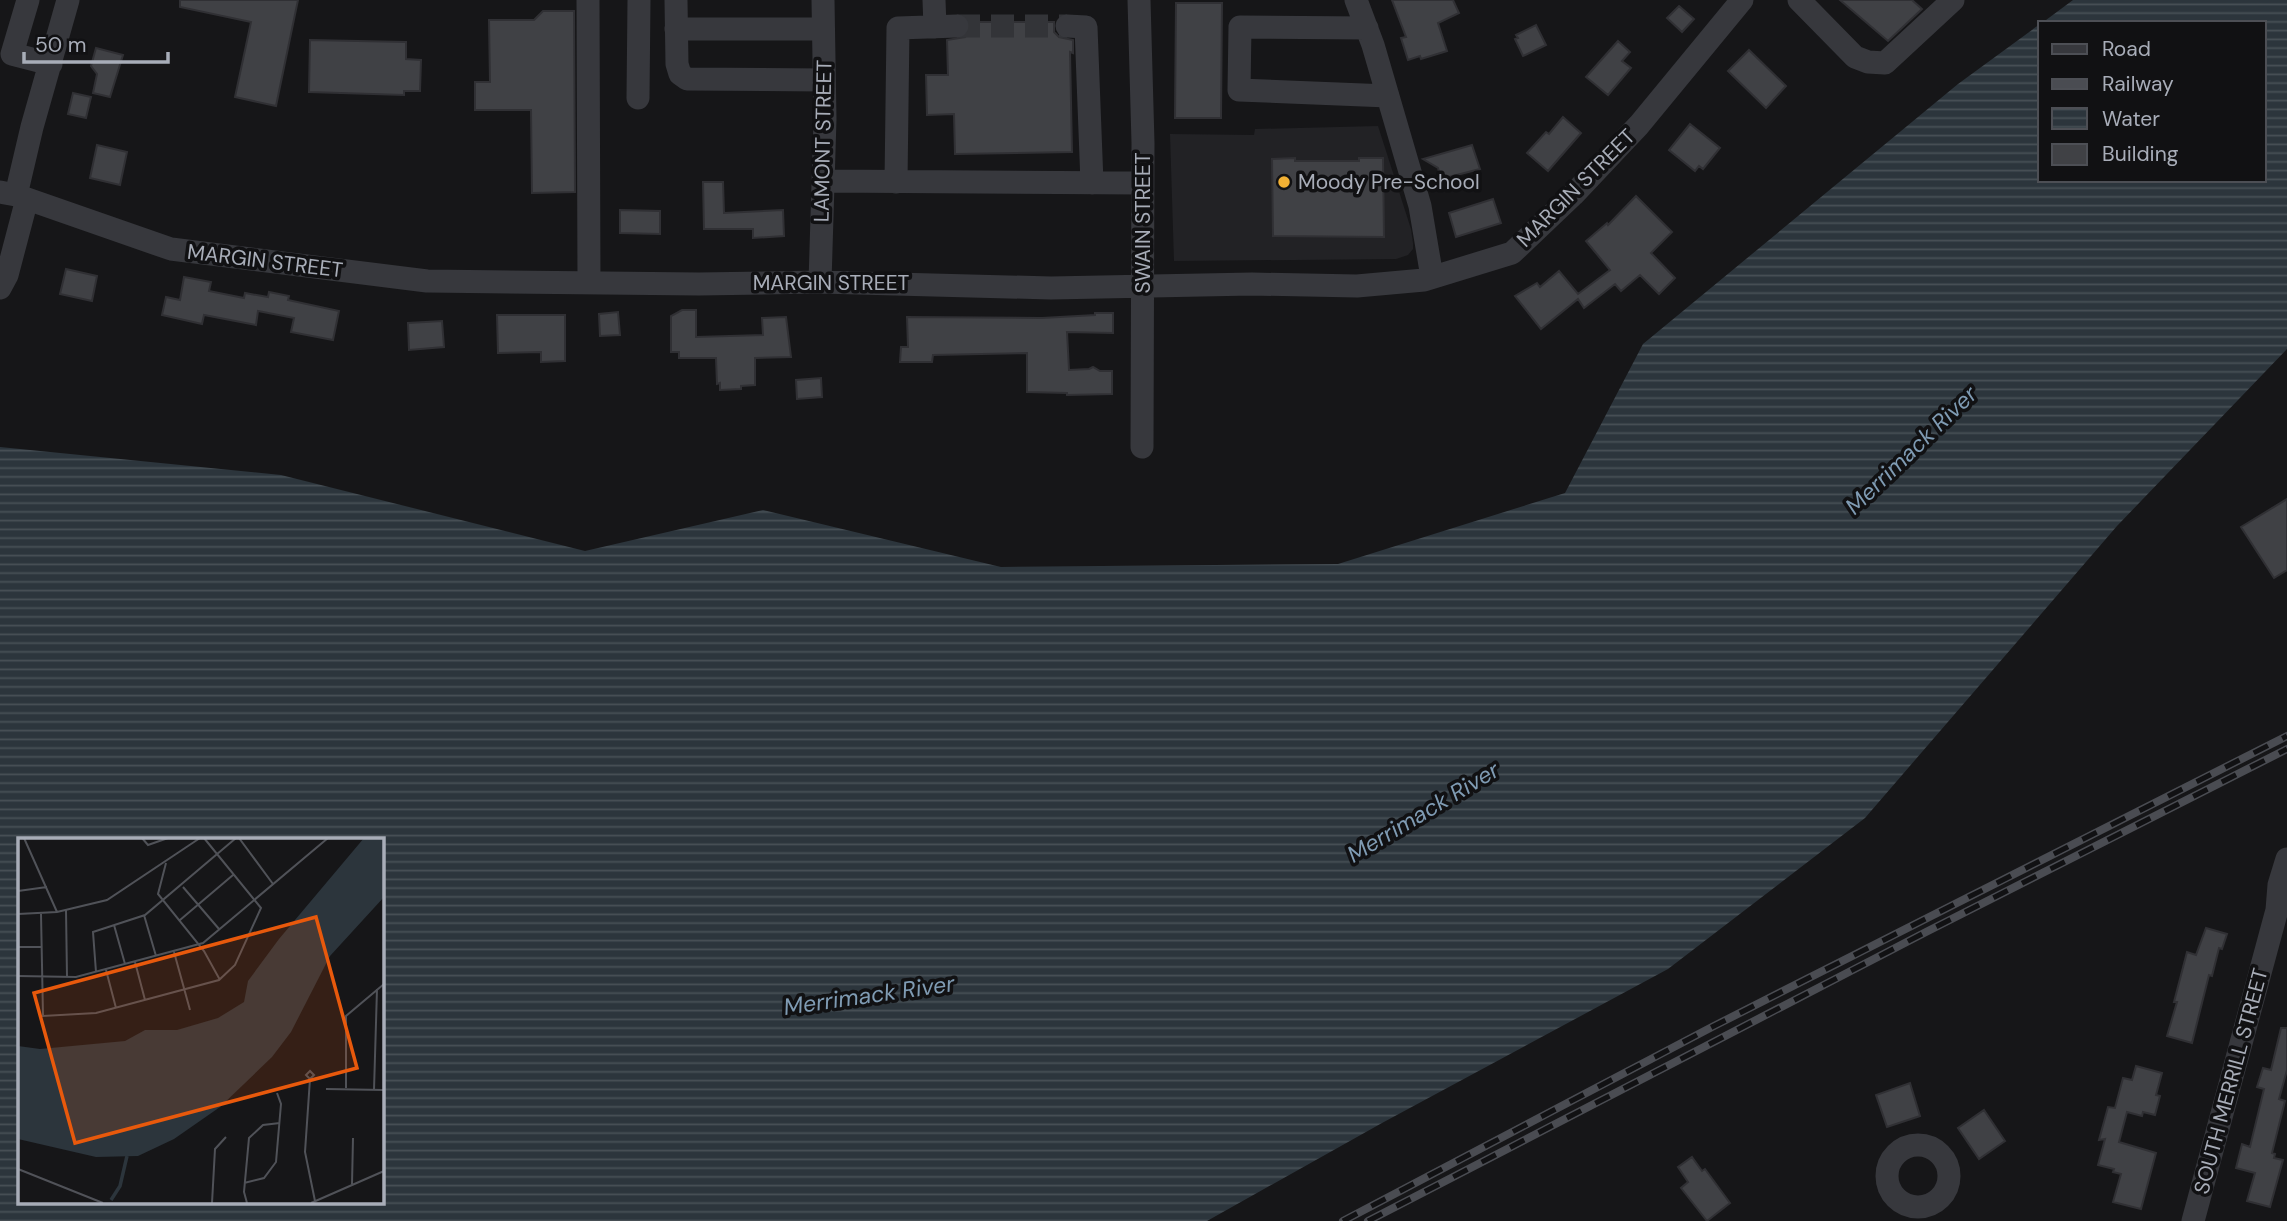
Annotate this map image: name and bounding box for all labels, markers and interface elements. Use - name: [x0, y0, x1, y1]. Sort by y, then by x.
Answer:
- scale bar: [24, 21, 168, 65]
- legend: [2038, 21, 2266, 182]
- text: 50 m: [35, 31, 86, 59]
- text: Road: [2102, 35, 2151, 63]
- street label: LAMONT STREET: [808, 59, 838, 222]
- text: Railway: [2102, 70, 2174, 98]
- text: Water: [2102, 105, 2160, 133]
- street label: MARGIN STREET: [1511, 123, 1641, 253]
- text: Building: [2102, 140, 2179, 168]
- street label: SWAIN STREET: [1129, 152, 1157, 294]
- place label: Moody Pre-School: [1298, 168, 1480, 196]
- marker: Moody Pre-School: [1276, 174, 1292, 190]
- street label: MARGIN STREET: [186, 238, 345, 284]
- street label: MARGIN STREET: [753, 269, 910, 297]
- water label: Merrimack River: [1839, 378, 1985, 521]
- water label: Merrimack River: [1341, 754, 1506, 869]
- inset map: [18, 838, 383, 1204]
- street label: SOUTH MERRILL STREET: [2187, 965, 2275, 1197]
- water label: Merrimack River: [782, 968, 958, 1022]

